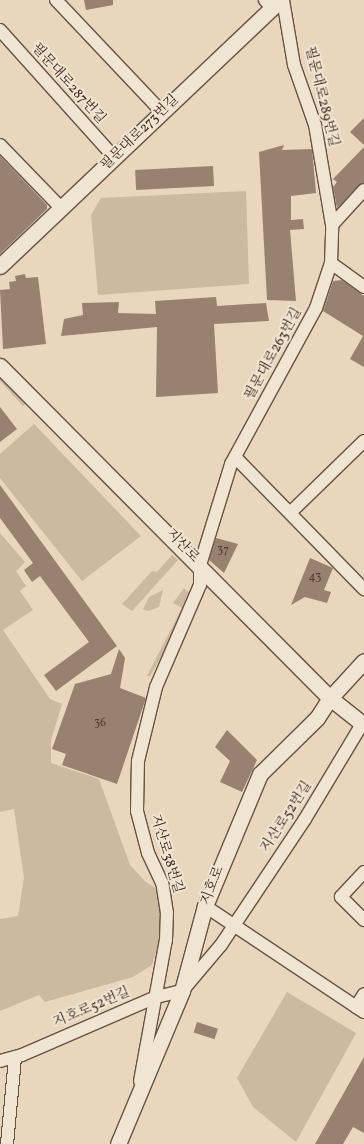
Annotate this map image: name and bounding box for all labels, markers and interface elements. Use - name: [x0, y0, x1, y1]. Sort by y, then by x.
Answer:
- street label: 필문대로287번길: [27, 40, 109, 128]
- street label: 필문대로289번길: [300, 45, 342, 149]
- street label: 필문대로273번길: [98, 92, 182, 174]
- street label: 필문대로263번길: [242, 305, 306, 403]
- street label: 지산로: [162, 526, 202, 566]
- house number: 37: [217, 544, 229, 558]
- house number: 43: [309, 571, 321, 585]
- house number: 36: [94, 717, 106, 731]
- street label: 지산로52번길: [258, 778, 316, 856]
- street label: 지산로38번길: [146, 812, 186, 896]
- street label: 지호로: [198, 864, 228, 908]
- street label: 지호로52번길: [51, 984, 133, 1032]

